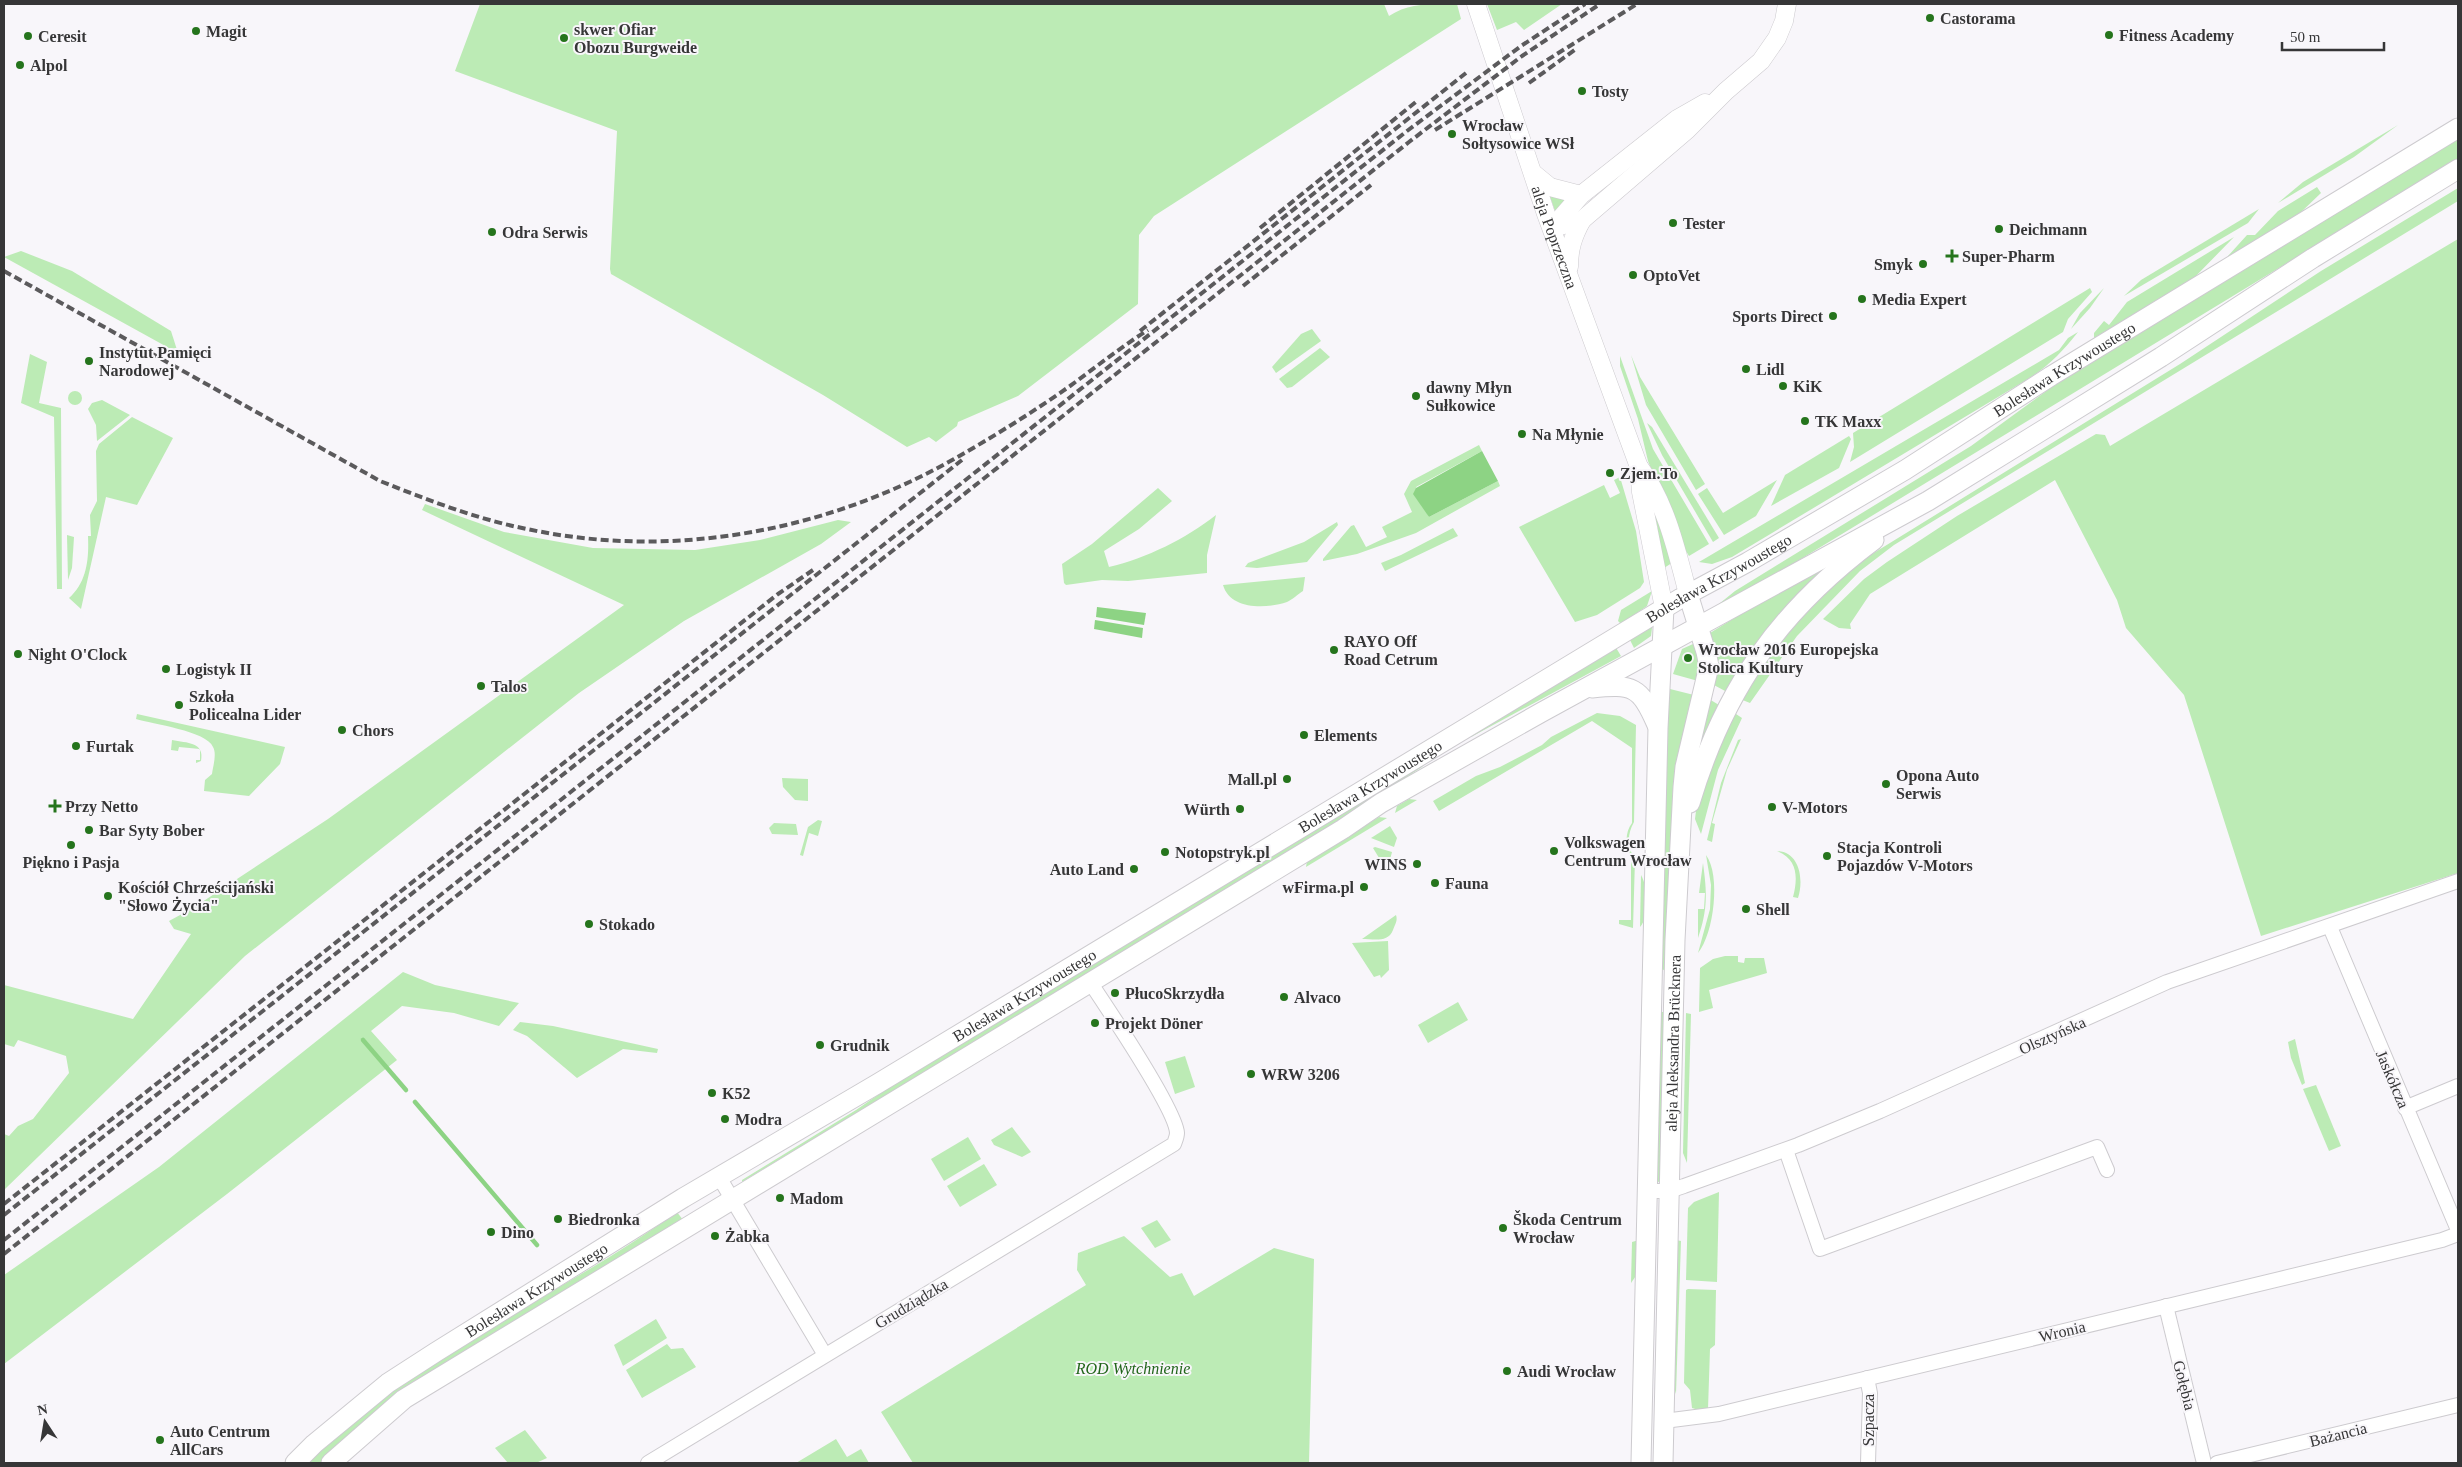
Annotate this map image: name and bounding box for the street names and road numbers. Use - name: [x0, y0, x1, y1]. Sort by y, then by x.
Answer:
- street label: aleja Poprzeczna: [1528, 184, 1581, 291]
- street label: Bolesława Krzywoustego: [1990, 319, 2138, 420]
- street label: Bolesława Krzywoustego: [1643, 531, 1794, 626]
- street label: Bolesława Krzywoustego: [1296, 737, 1445, 836]
- street label: Bolesława Krzywoustego: [950, 946, 1099, 1045]
- street label: aleja Aleksandra Brücknera: [1663, 954, 1684, 1132]
- street label: Olsztyńska: [2016, 1013, 2089, 1059]
- street label: Jaskółcza: [2373, 1048, 2412, 1111]
- street label: Bolesława Krzywoustego: [462, 1239, 611, 1341]
- street label: Grudziądzka: [872, 1275, 951, 1333]
- street label: Wronia: [2037, 1318, 2087, 1345]
- street label: Gołębia: [2169, 1358, 2199, 1412]
- street label: Szpacza: [1860, 1394, 1878, 1446]
- street label: Bażancia: [2308, 1419, 2369, 1450]

